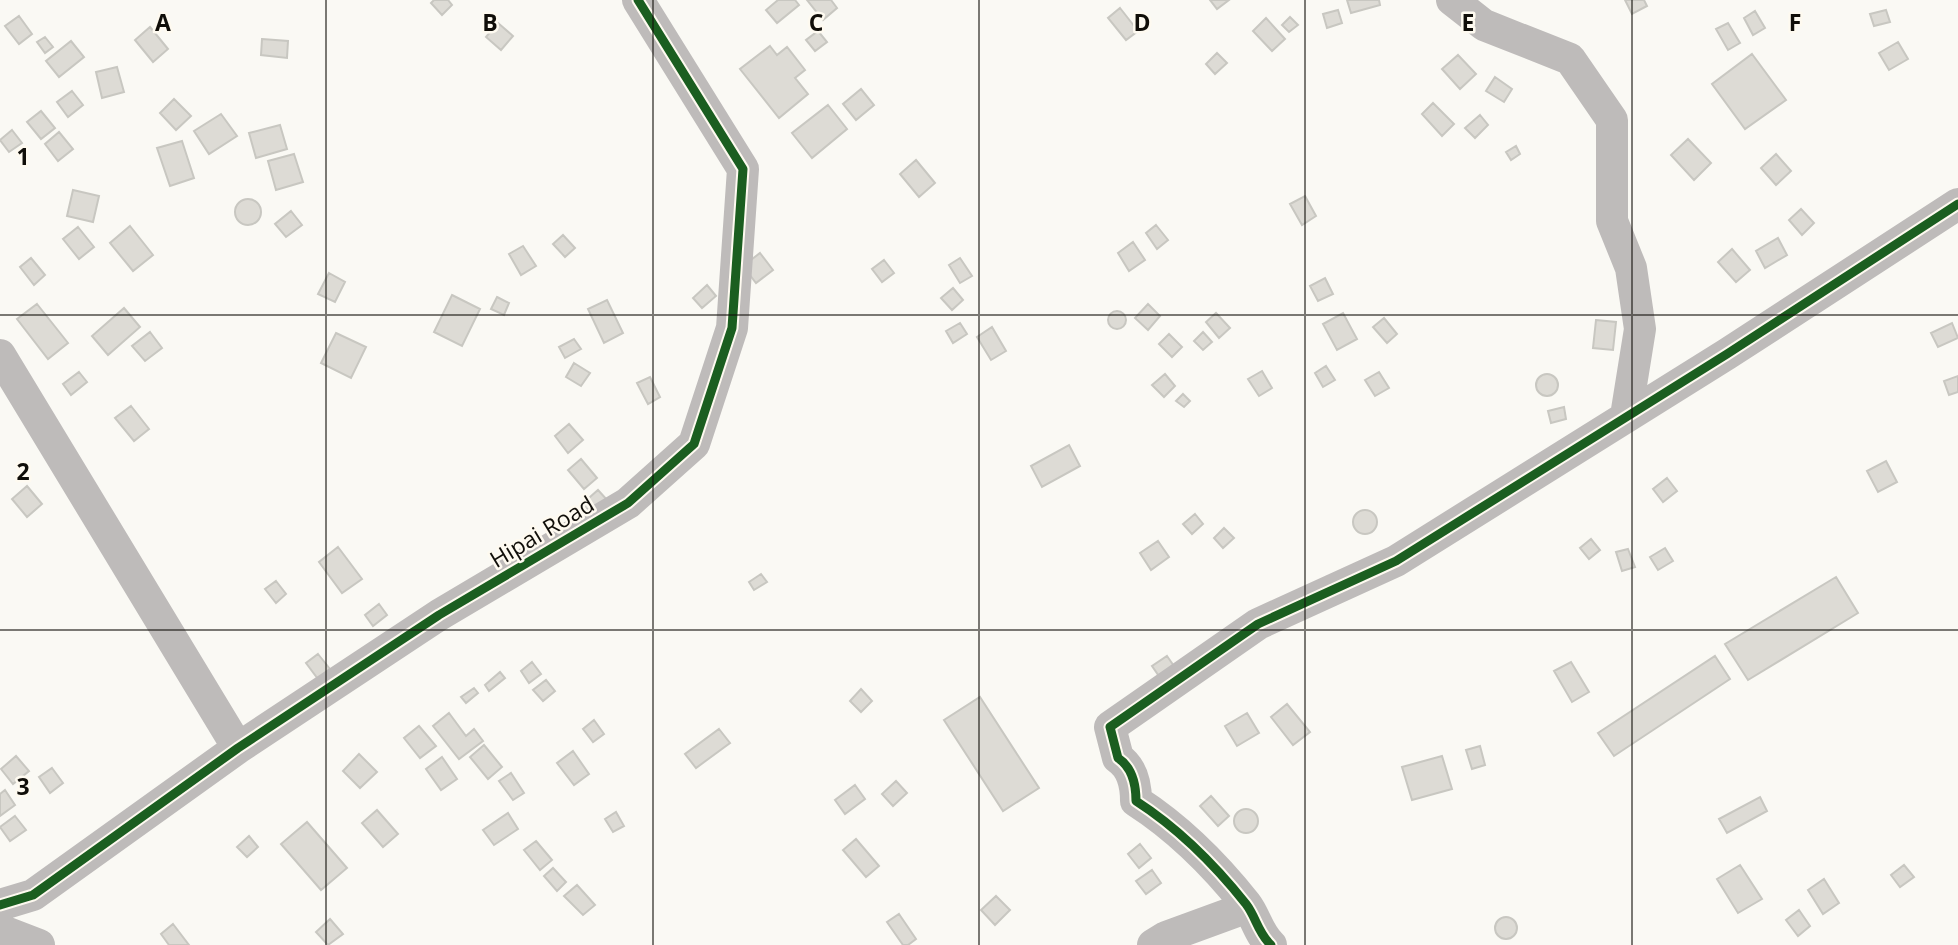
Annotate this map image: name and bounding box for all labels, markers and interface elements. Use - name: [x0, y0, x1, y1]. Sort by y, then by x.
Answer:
- text: A: [155, 6, 171, 38]
- text: B: [482, 6, 498, 38]
- text: C: [809, 6, 823, 38]
- text: D: [1133, 6, 1151, 38]
- text: E: [1462, 6, 1474, 38]
- text: F: [1789, 6, 1801, 38]
- text: 1: [16, 140, 30, 172]
- text: 2: [16, 455, 30, 487]
- street label: Hipai Road: [483, 487, 600, 575]
- text: 3: [16, 770, 30, 802]

